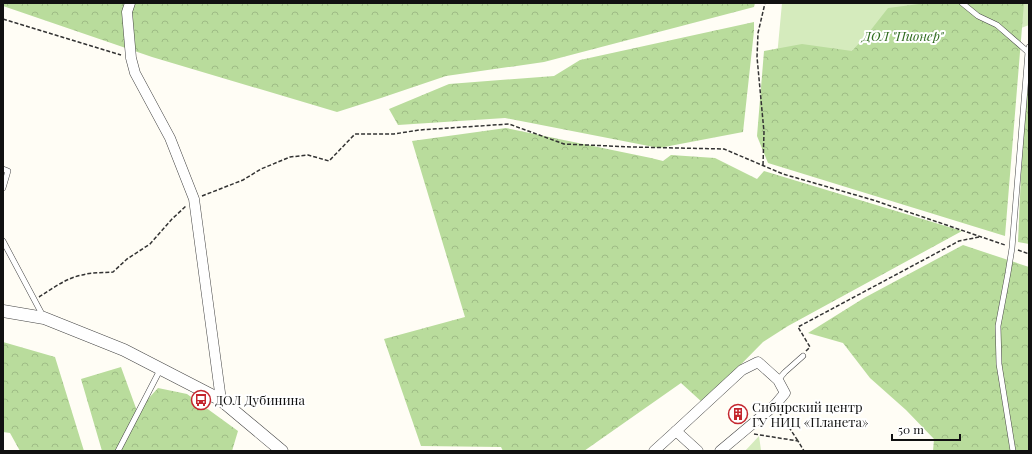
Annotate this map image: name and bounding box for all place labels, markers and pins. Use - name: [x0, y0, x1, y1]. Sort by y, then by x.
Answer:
- bus stop icon: ДОЛ Дубинина: [190, 389, 212, 411]
- place label: ДОЛ Дубинина: [215, 391, 306, 408]
- place label: Сибирский центр ГУ НИЦ «Планета»: [752, 398, 869, 430]
- building icon: Сибирский центр ГУ НИЦ «Планета»: [727, 403, 749, 425]

